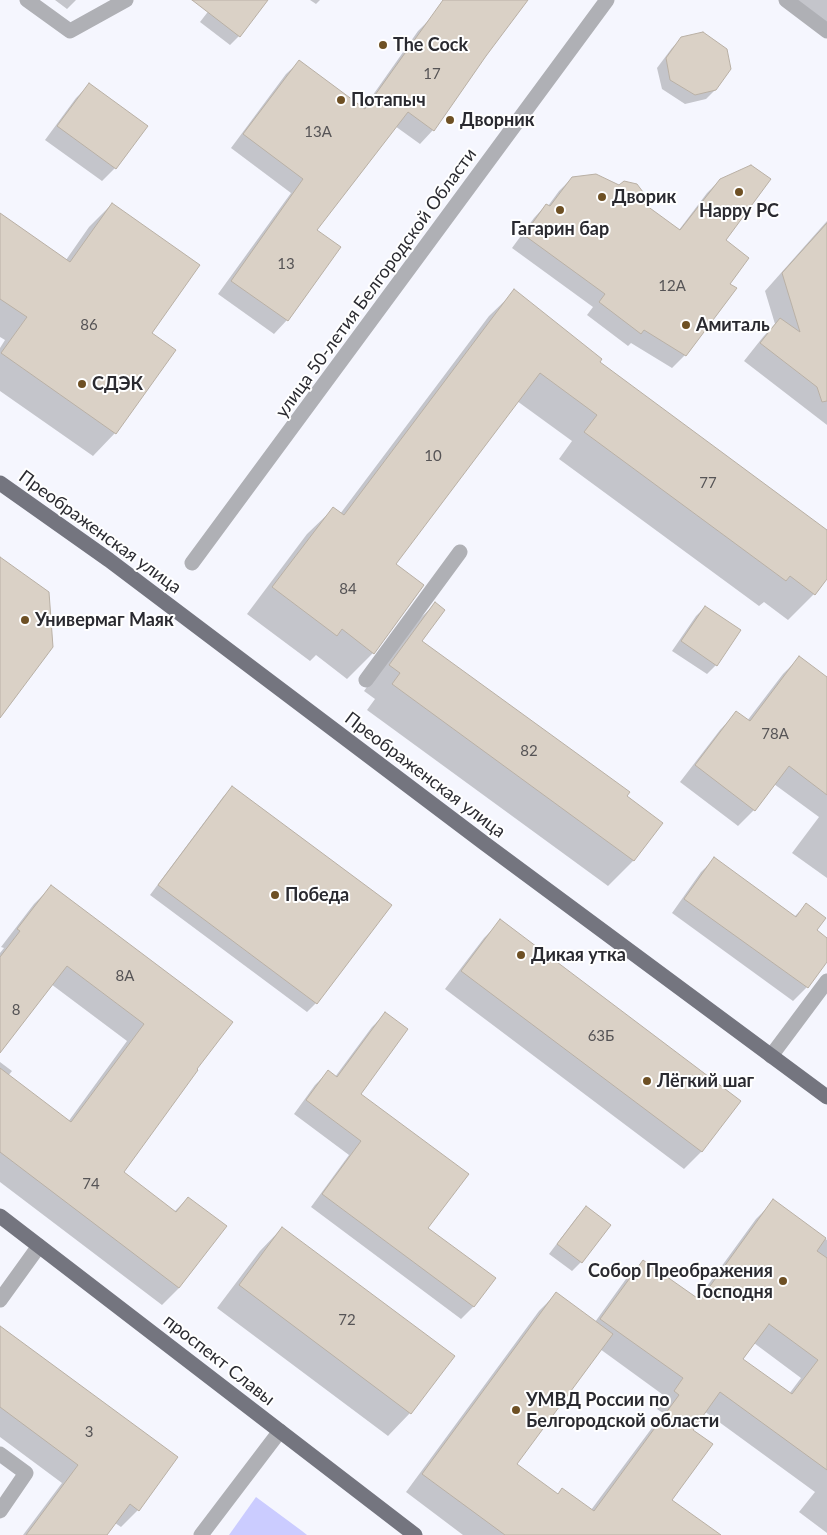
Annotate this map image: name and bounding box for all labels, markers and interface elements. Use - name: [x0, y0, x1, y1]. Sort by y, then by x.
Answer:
- place label: The Cock: [393, 34, 468, 56]
- marker: The Cock: [377, 39, 389, 51]
- house number: 17: [423, 65, 441, 83]
- place label: Потапыч: [351, 89, 426, 111]
- marker: Потапыч: [335, 94, 347, 106]
- place label: Дворник: [460, 109, 535, 131]
- marker: Дворник: [444, 114, 456, 126]
- house number: 13А: [304, 123, 332, 141]
- street label: улица 50-летия Белгородской Области: [271, 144, 481, 422]
- place label: Дворик: [612, 186, 676, 208]
- marker: Happy PC: [733, 186, 745, 198]
- marker: Дворик: [596, 191, 608, 203]
- place label: Happy PC: [699, 200, 779, 222]
- marker: Гагарин бар: [554, 204, 566, 216]
- place label: Гагарин бар: [511, 218, 609, 240]
- house number: 13: [277, 255, 295, 273]
- house number: 12А: [658, 277, 686, 295]
- place label: Амиталь: [696, 314, 770, 336]
- house number: 86: [80, 316, 98, 334]
- marker: Амиталь: [680, 319, 692, 331]
- place label: СДЭК: [92, 373, 143, 395]
- marker: СДЭК: [76, 378, 88, 390]
- house number: 10: [424, 447, 442, 465]
- street label: Преображенская улица: [15, 466, 185, 598]
- house number: 77: [699, 474, 717, 492]
- house number: 84: [339, 580, 357, 598]
- place label: Универмаг Маяк: [35, 609, 174, 631]
- marker: Универмаг Маяк: [19, 614, 31, 626]
- street label: Преображенская улица: [340, 708, 510, 842]
- house number: 78А: [761, 725, 789, 743]
- house number: 82: [520, 742, 538, 760]
- place label: Победа: [285, 884, 349, 906]
- marker: Победа: [269, 889, 281, 901]
- place label: Дикая утка: [531, 944, 626, 966]
- marker: Дикая утка: [515, 949, 527, 961]
- house number: 8А: [116, 967, 134, 985]
- house number: 8: [12, 1001, 20, 1019]
- house number: 63Б: [588, 1027, 614, 1045]
- place label: Лёгкий шаг: [657, 1070, 754, 1092]
- marker: Лёгкий шаг: [641, 1075, 653, 1087]
- house number: 74: [82, 1175, 100, 1193]
- place label: Собор Преображения Господня: [588, 1260, 773, 1302]
- marker: Собор Преображения Господня: [777, 1275, 789, 1287]
- street label: проспект Славы: [159, 1310, 279, 1410]
- house number: 72: [338, 1311, 356, 1329]
- place label: УМВД России по Белгородской области: [526, 1389, 719, 1432]
- marker: УМВД России по Белгородской области: [510, 1404, 522, 1416]
- house number: 3: [85, 1423, 93, 1441]

